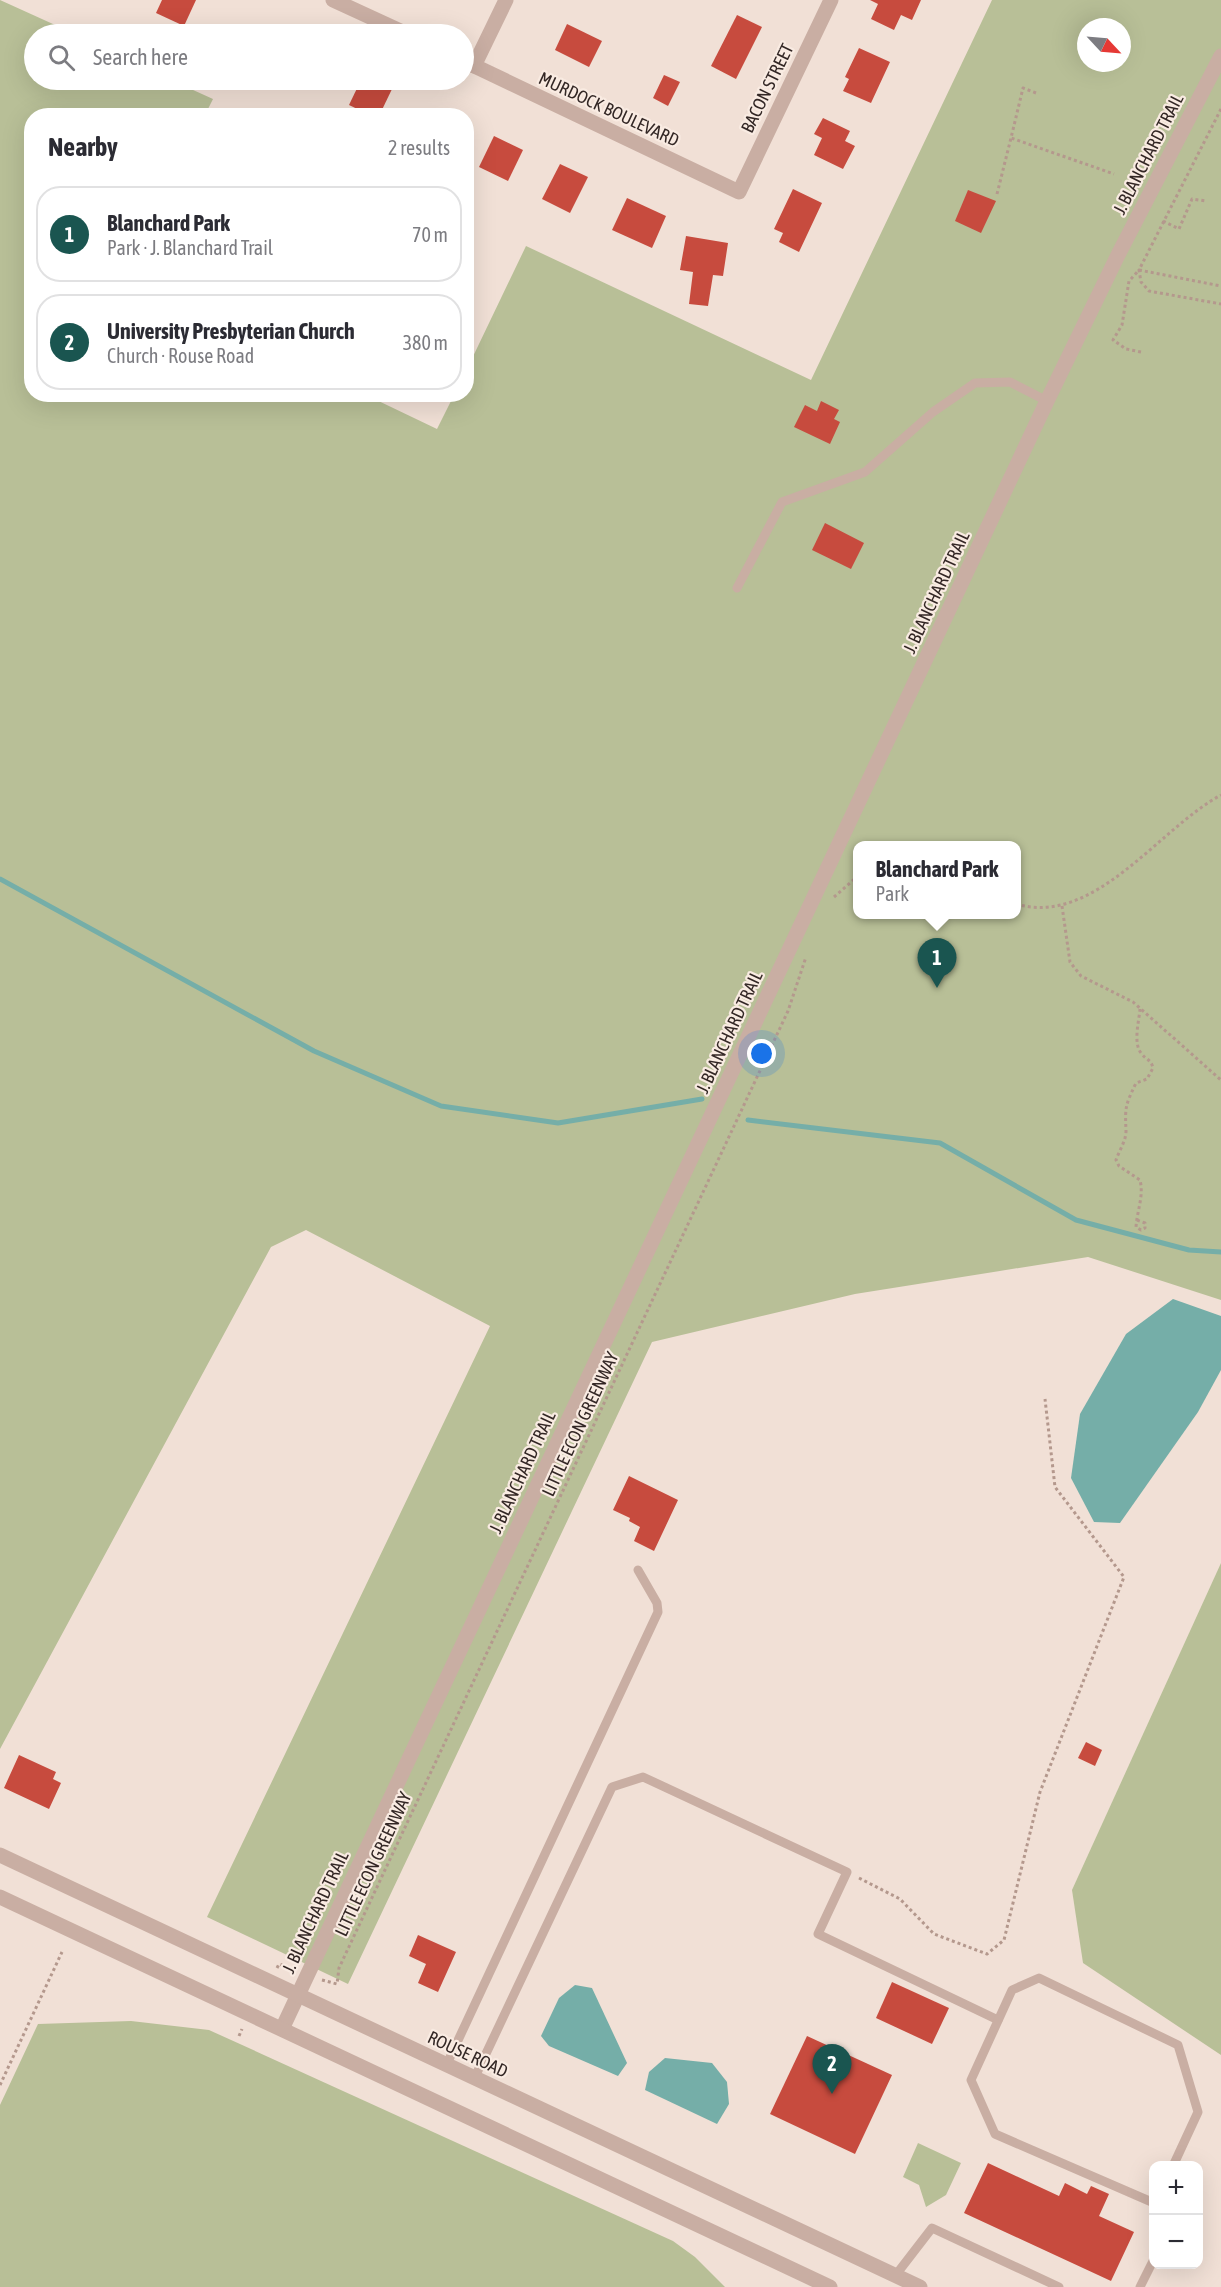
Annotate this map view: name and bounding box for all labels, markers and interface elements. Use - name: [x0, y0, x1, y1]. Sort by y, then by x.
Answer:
- north arrow: [1077, 18, 1131, 72]
- search box: [24, 24, 474, 90]
- street label: BACON STREET: [736, 40, 798, 136]
- icon: search: [45, 41, 78, 74]
- text: Search here: [93, 44, 188, 70]
- street label: MURDOCK BOULEVARD: [536, 67, 682, 151]
- street label: J. BLANCHARD TRAIL: [1109, 90, 1187, 218]
- text: Nearby: [48, 132, 118, 162]
- text: 2 results: [388, 136, 450, 159]
- text: Blanchard Park: [107, 210, 230, 236]
- text: 1: [65, 223, 74, 246]
- text: 70 m: [412, 223, 448, 246]
- text: Park · J. Blanchard Trail: [107, 236, 273, 259]
- text: University Presbyterian Church: [107, 318, 355, 344]
- text: 2: [65, 331, 74, 354]
- text: 380 m: [403, 331, 448, 354]
- text: Church · Rouse Road: [107, 344, 254, 367]
- street label: J. BLANCHARD TRAIL: [899, 528, 973, 656]
- popup: [853, 841, 1021, 919]
- text: Blanchard Park: [876, 856, 998, 882]
- text: Park: [876, 882, 909, 905]
- pin: 1: [918, 938, 956, 988]
- street label: J. BLANCHARD TRAIL: [692, 968, 766, 1096]
- your location: [747, 1039, 776, 1068]
- street label: LITTLE ECON GREENWAY: [537, 1349, 623, 1499]
- street label: J. BLANCHARD TRAIL: [485, 1408, 559, 1536]
- street label: LITTLE ECON GREENWAY: [330, 1789, 416, 1939]
- street label: J. BLANCHARD TRAIL: [278, 1848, 352, 1976]
- street label: ROUSE ROAD: [425, 2026, 511, 2082]
- pin: 2: [812, 2044, 852, 2094]
- map controls: [1149, 2161, 1203, 2269]
- button: +: [1149, 2161, 1203, 2215]
- button: −: [1149, 2215, 1203, 2269]

